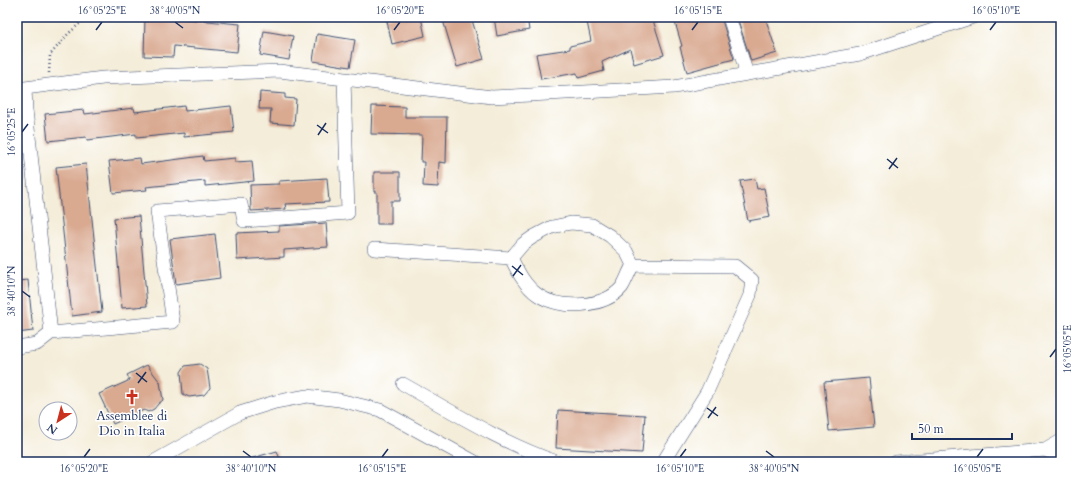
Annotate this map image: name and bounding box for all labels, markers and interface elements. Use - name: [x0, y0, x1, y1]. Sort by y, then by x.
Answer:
- text: 16°05'25"E: [78, 4, 126, 18]
- text: 38°40'05"N: [150, 4, 201, 18]
- text: 16°05'20"E: [376, 4, 424, 18]
- text: 16°05'15"E: [674, 4, 722, 18]
- text: 16°05'10"E: [972, 4, 1020, 18]
- text: 16°05'25"E: [5, 108, 19, 156]
- text: 38°40'10"N: [5, 265, 19, 316]
- text: 16°05'05"E: [1061, 325, 1075, 373]
- church icon: Assemblee di Dio in Italia: [123, 388, 141, 406]
- north arrow: [38, 401, 78, 441]
- place label: Assemblee di Dio in Italia: [97, 407, 168, 440]
- scale bar: [912, 415, 1012, 441]
- text: N: [44, 420, 61, 438]
- text: 50 m: [918, 421, 945, 437]
- text: 16°05'20"E: [60, 462, 108, 476]
- text: 38°40'10"N: [226, 462, 277, 476]
- text: 16°05'15"E: [358, 462, 406, 476]
- text: 16°05'10"E: [656, 462, 704, 476]
- text: 38°40'05"N: [749, 462, 800, 476]
- text: 16°05'05"E: [953, 462, 1001, 476]

